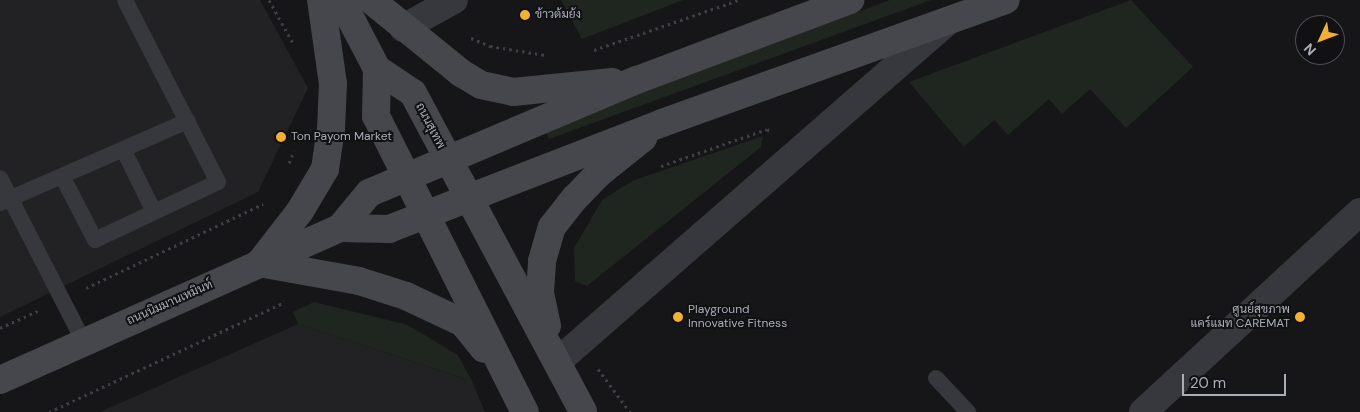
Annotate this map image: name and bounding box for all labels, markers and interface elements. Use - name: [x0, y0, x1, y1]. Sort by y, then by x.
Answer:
- place label: ข้าวต้มย้ง: [535, 8, 581, 22]
- marker: ข้าวต้มย้ง: [519, 9, 531, 21]
- north arrow: [1295, 15, 1345, 65]
- text: N: [1300, 40, 1320, 59]
- street label: ถนนสุเทพ: [412, 101, 448, 151]
- place label: Ton Payom Market: [291, 130, 392, 144]
- marker: Ton Payom Market: [275, 131, 287, 143]
- street label: ถนนนิมมานเหมินท์: [125, 278, 215, 328]
- place label: Playground Innovative Fitness: [688, 303, 787, 331]
- place label: ศูนย์สุขภาพ แคร์แมท CAREMAT: [1190, 303, 1290, 331]
- marker: Playground Innovative Fitness: [672, 311, 684, 323]
- marker: ศูนย์สุขภาพ แคร์แมท CAREMAT: [1294, 311, 1306, 323]
- scale bar: [1185, 364, 1289, 396]
- text: 20 m: [1190, 373, 1226, 393]

